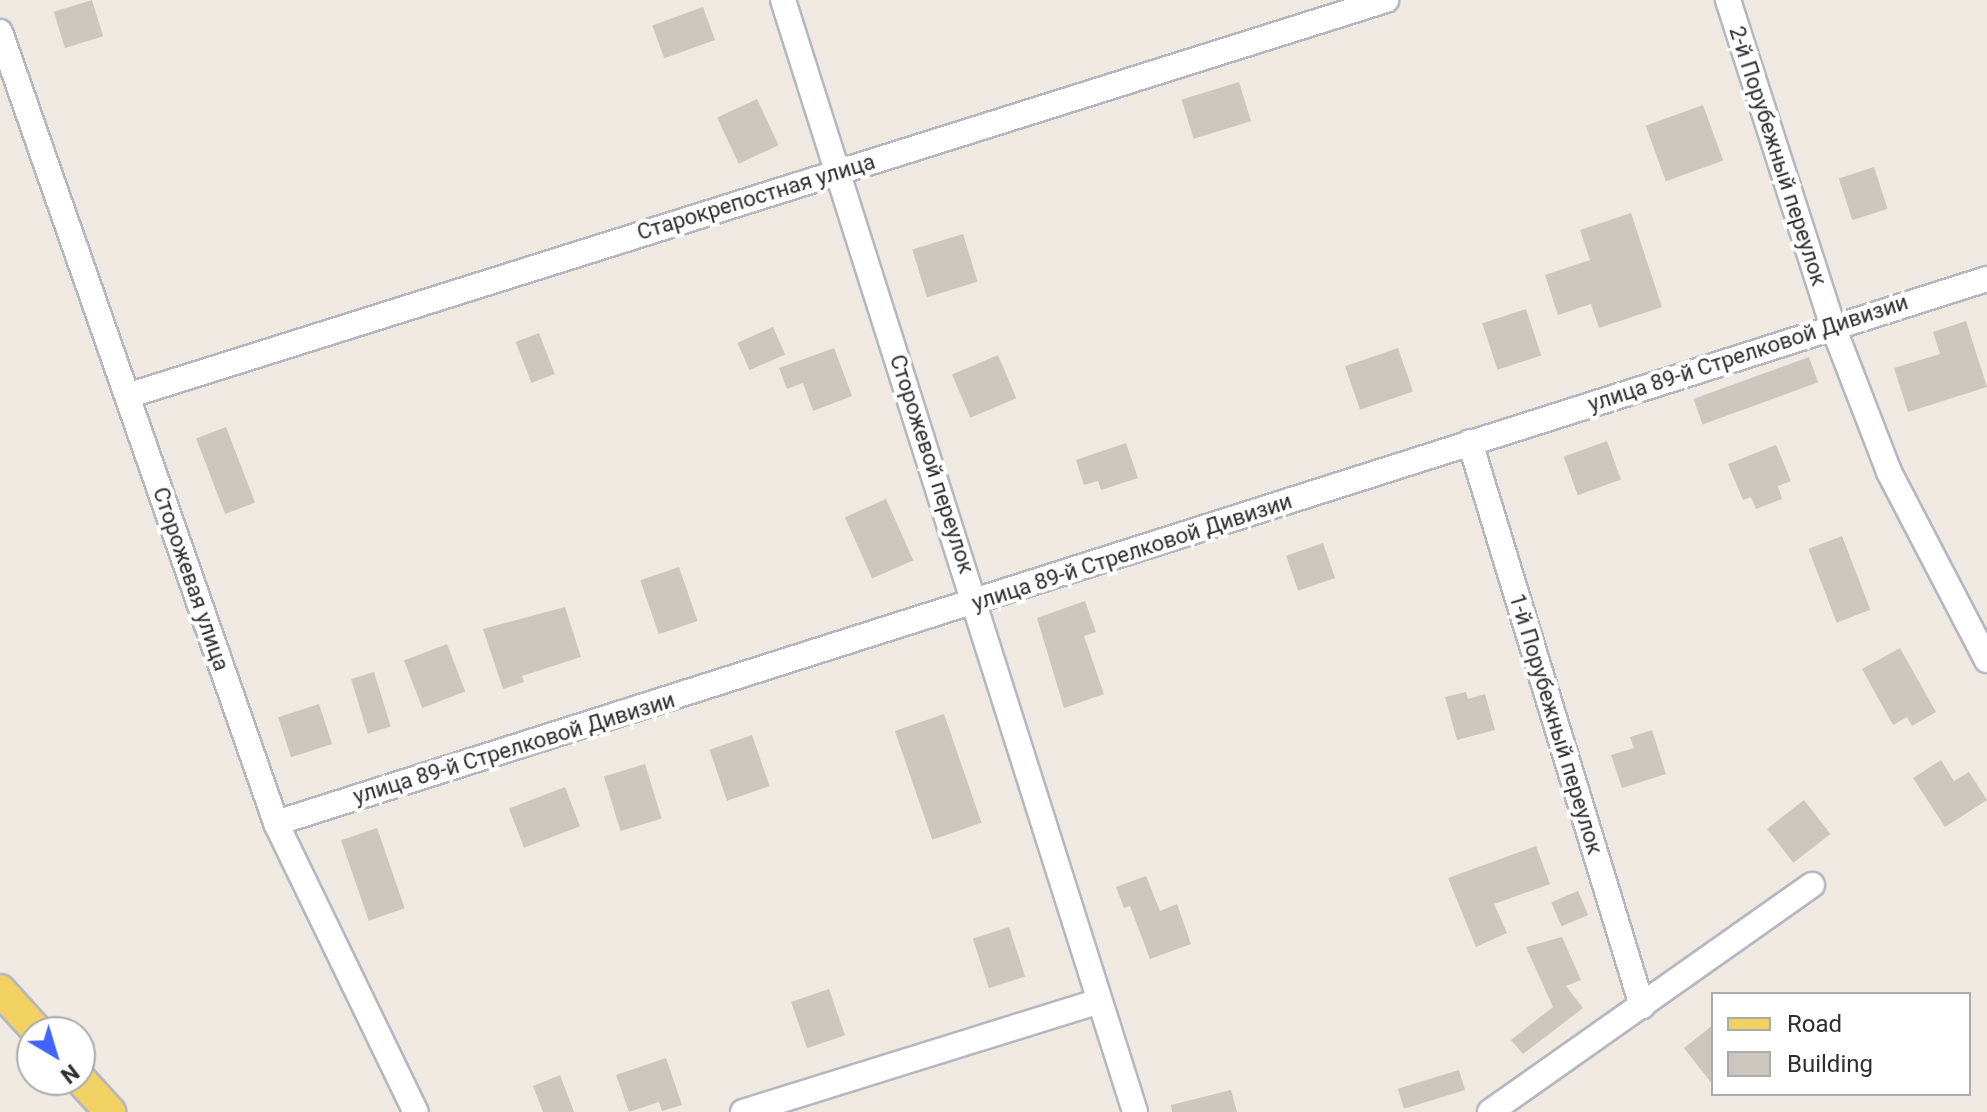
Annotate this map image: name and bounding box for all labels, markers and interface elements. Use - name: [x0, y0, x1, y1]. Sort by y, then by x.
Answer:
- street label: 2-й Порубежный переулок: [1724, 23, 1832, 289]
- street label: Старокрепостная улица: [634, 148, 878, 246]
- street label: улица 89-й Стрелковой Дивизии: [1585, 289, 1911, 417]
- street label: Сторожевой переулок: [884, 351, 980, 577]
- street label: Сторожевая улица: [147, 484, 235, 674]
- street label: улица 89-й Стрелковой Дивизии: [969, 488, 1295, 616]
- street label: 1-й Порубежный переулок: [1504, 590, 1608, 858]
- street label: улица 89-й Стрелковой Дивизии: [350, 686, 678, 810]
- legend: [1711, 992, 1971, 1096]
- text: Road: [1787, 1010, 1842, 1038]
- north arrow: [16, 1016, 96, 1096]
- text: Building: [1787, 1050, 1873, 1078]
- text: N: [56, 1059, 84, 1088]

